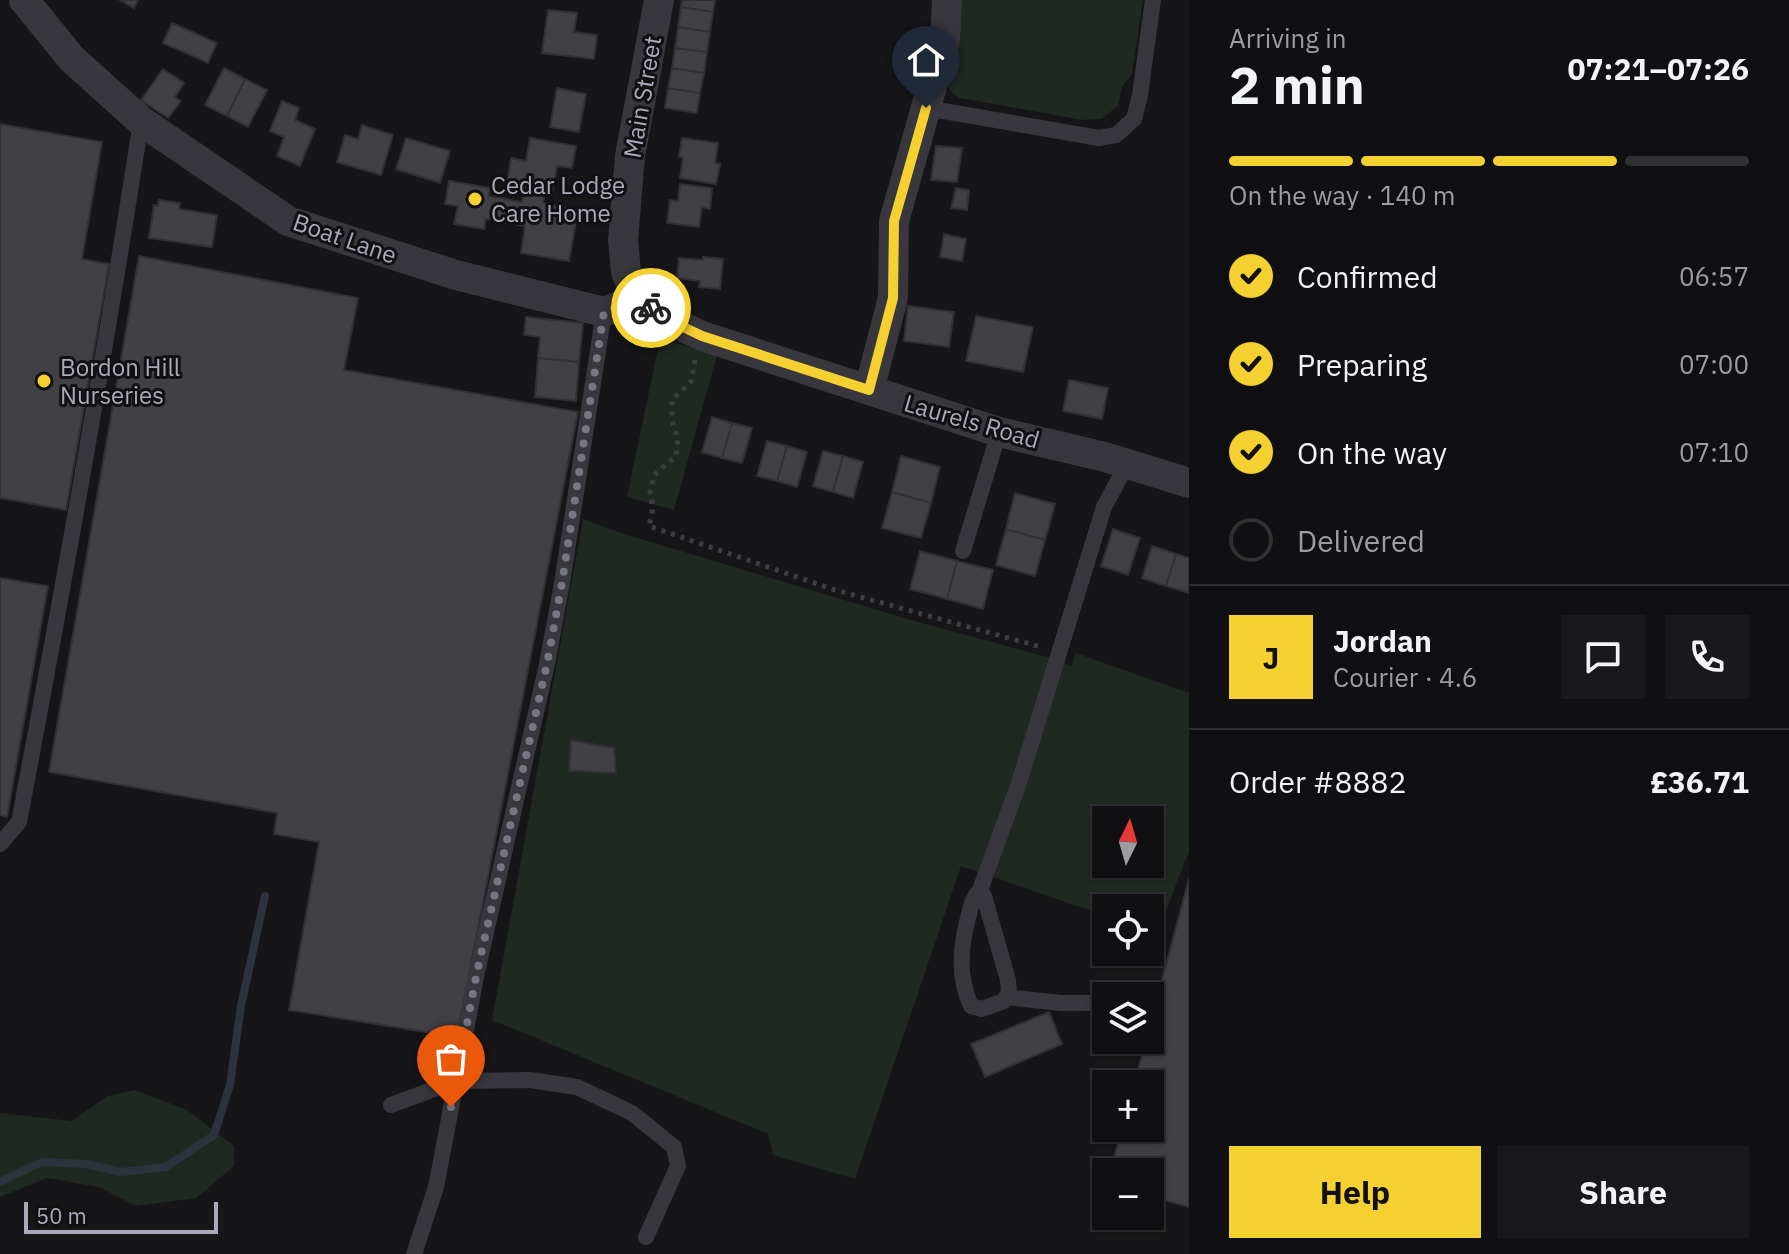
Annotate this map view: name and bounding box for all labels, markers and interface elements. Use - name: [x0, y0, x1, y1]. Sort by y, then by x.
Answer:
- text: Arriving in: [1229, 21, 1346, 55]
- pin: [892, 26, 960, 108]
- street label: Main Street: [616, 33, 668, 161]
- icon: home: [904, 38, 948, 82]
- text: 07:21–07:26: [1568, 49, 1749, 88]
- text: 2 min: [1229, 51, 1365, 118]
- place label: Cedar Lodge Care Home: [491, 169, 625, 229]
- text: On the way · 140 m: [1229, 178, 1455, 212]
- marker: Cedar Lodge Care Home: [466, 190, 484, 208]
- street label: Boat Lane: [289, 205, 401, 271]
- icon: check: [1229, 254, 1273, 298]
- text: Confirmed: [1297, 257, 1438, 296]
- text: 06:57: [1679, 259, 1749, 293]
- courier: [611, 268, 691, 348]
- icon: bike: [629, 286, 673, 330]
- icon: check: [1229, 342, 1273, 386]
- text: Preparing: [1297, 345, 1427, 384]
- text: 07:00: [1679, 347, 1749, 381]
- place label: Bordon Hill Nurseries: [60, 351, 180, 411]
- marker: Bordon Hill Nurseries: [35, 372, 53, 390]
- street label: Laurels Road: [901, 386, 1043, 456]
- icon: check: [1229, 430, 1273, 474]
- text: On the way: [1297, 433, 1447, 472]
- text: 07:10: [1679, 435, 1749, 469]
- text: Delivered: [1297, 521, 1425, 560]
- button: chat: [1561, 615, 1645, 699]
- button: phone: [1665, 615, 1749, 699]
- text: Jordan: [1333, 621, 1432, 660]
- text: J: [1263, 638, 1279, 677]
- text: Courier · 4.6: [1333, 660, 1477, 694]
- text: Order #8882: [1229, 762, 1406, 801]
- text: £36.71: [1650, 762, 1749, 801]
- north arrow: [1092, 806, 1164, 878]
- map controls: [1092, 806, 1164, 1230]
- button: locate: [1092, 894, 1164, 966]
- button: layers: [1092, 982, 1164, 1054]
- pin: [417, 1025, 485, 1107]
- icon: bag: [429, 1037, 473, 1081]
- button: +: [1092, 1070, 1164, 1142]
- button: Help: [1229, 1146, 1481, 1238]
- button: Share: [1497, 1146, 1749, 1238]
- button: −: [1092, 1158, 1164, 1230]
- scale bar: [24, 1198, 218, 1234]
- text: 50 m: [36, 1201, 87, 1230]

